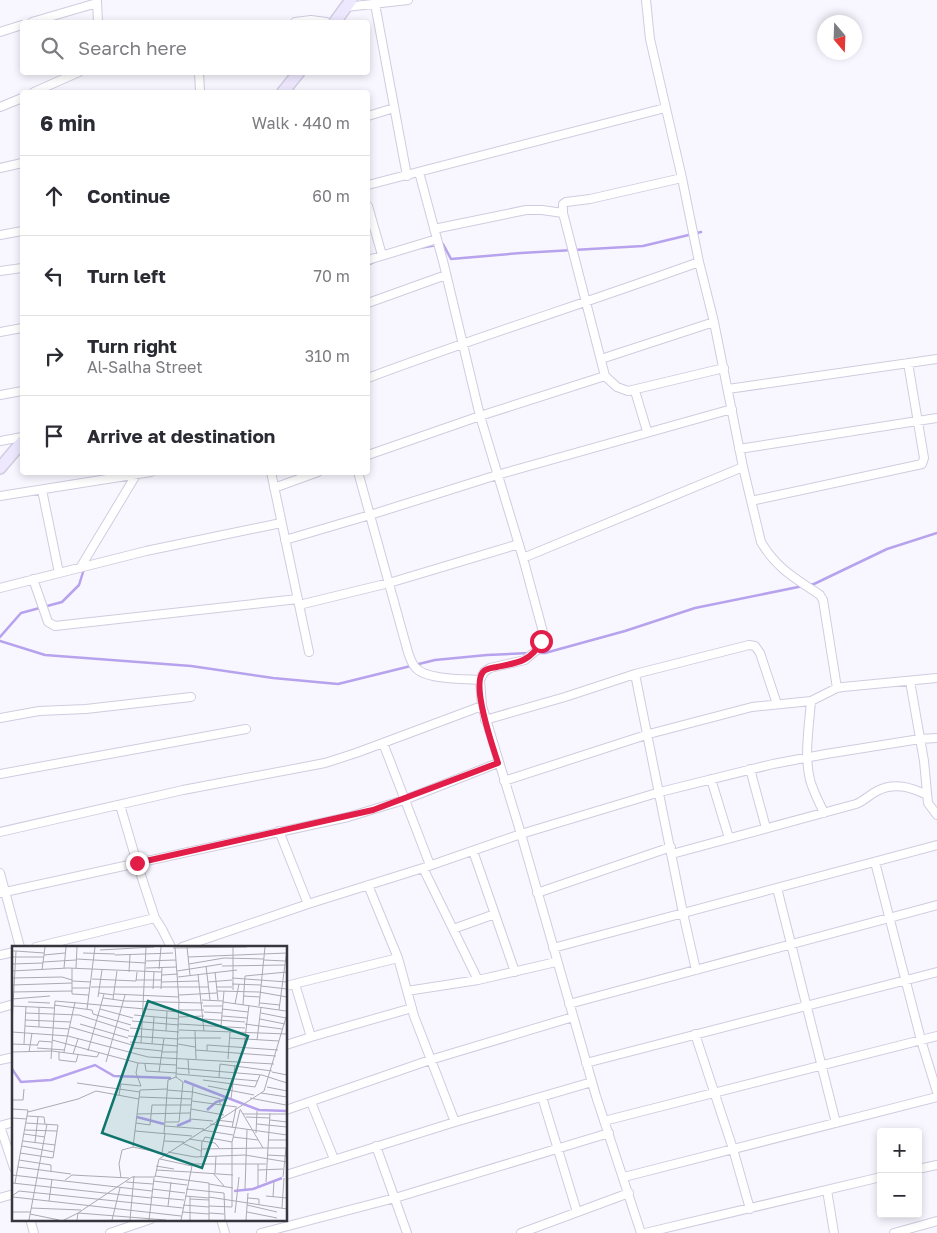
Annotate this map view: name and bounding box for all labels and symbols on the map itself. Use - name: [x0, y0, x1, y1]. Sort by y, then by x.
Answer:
- north arrow: [817, 15, 862, 60]
- route start: [530, 630, 553, 653]
- route end: [126, 852, 149, 875]
- inset map: [12, 946, 288, 1220]

